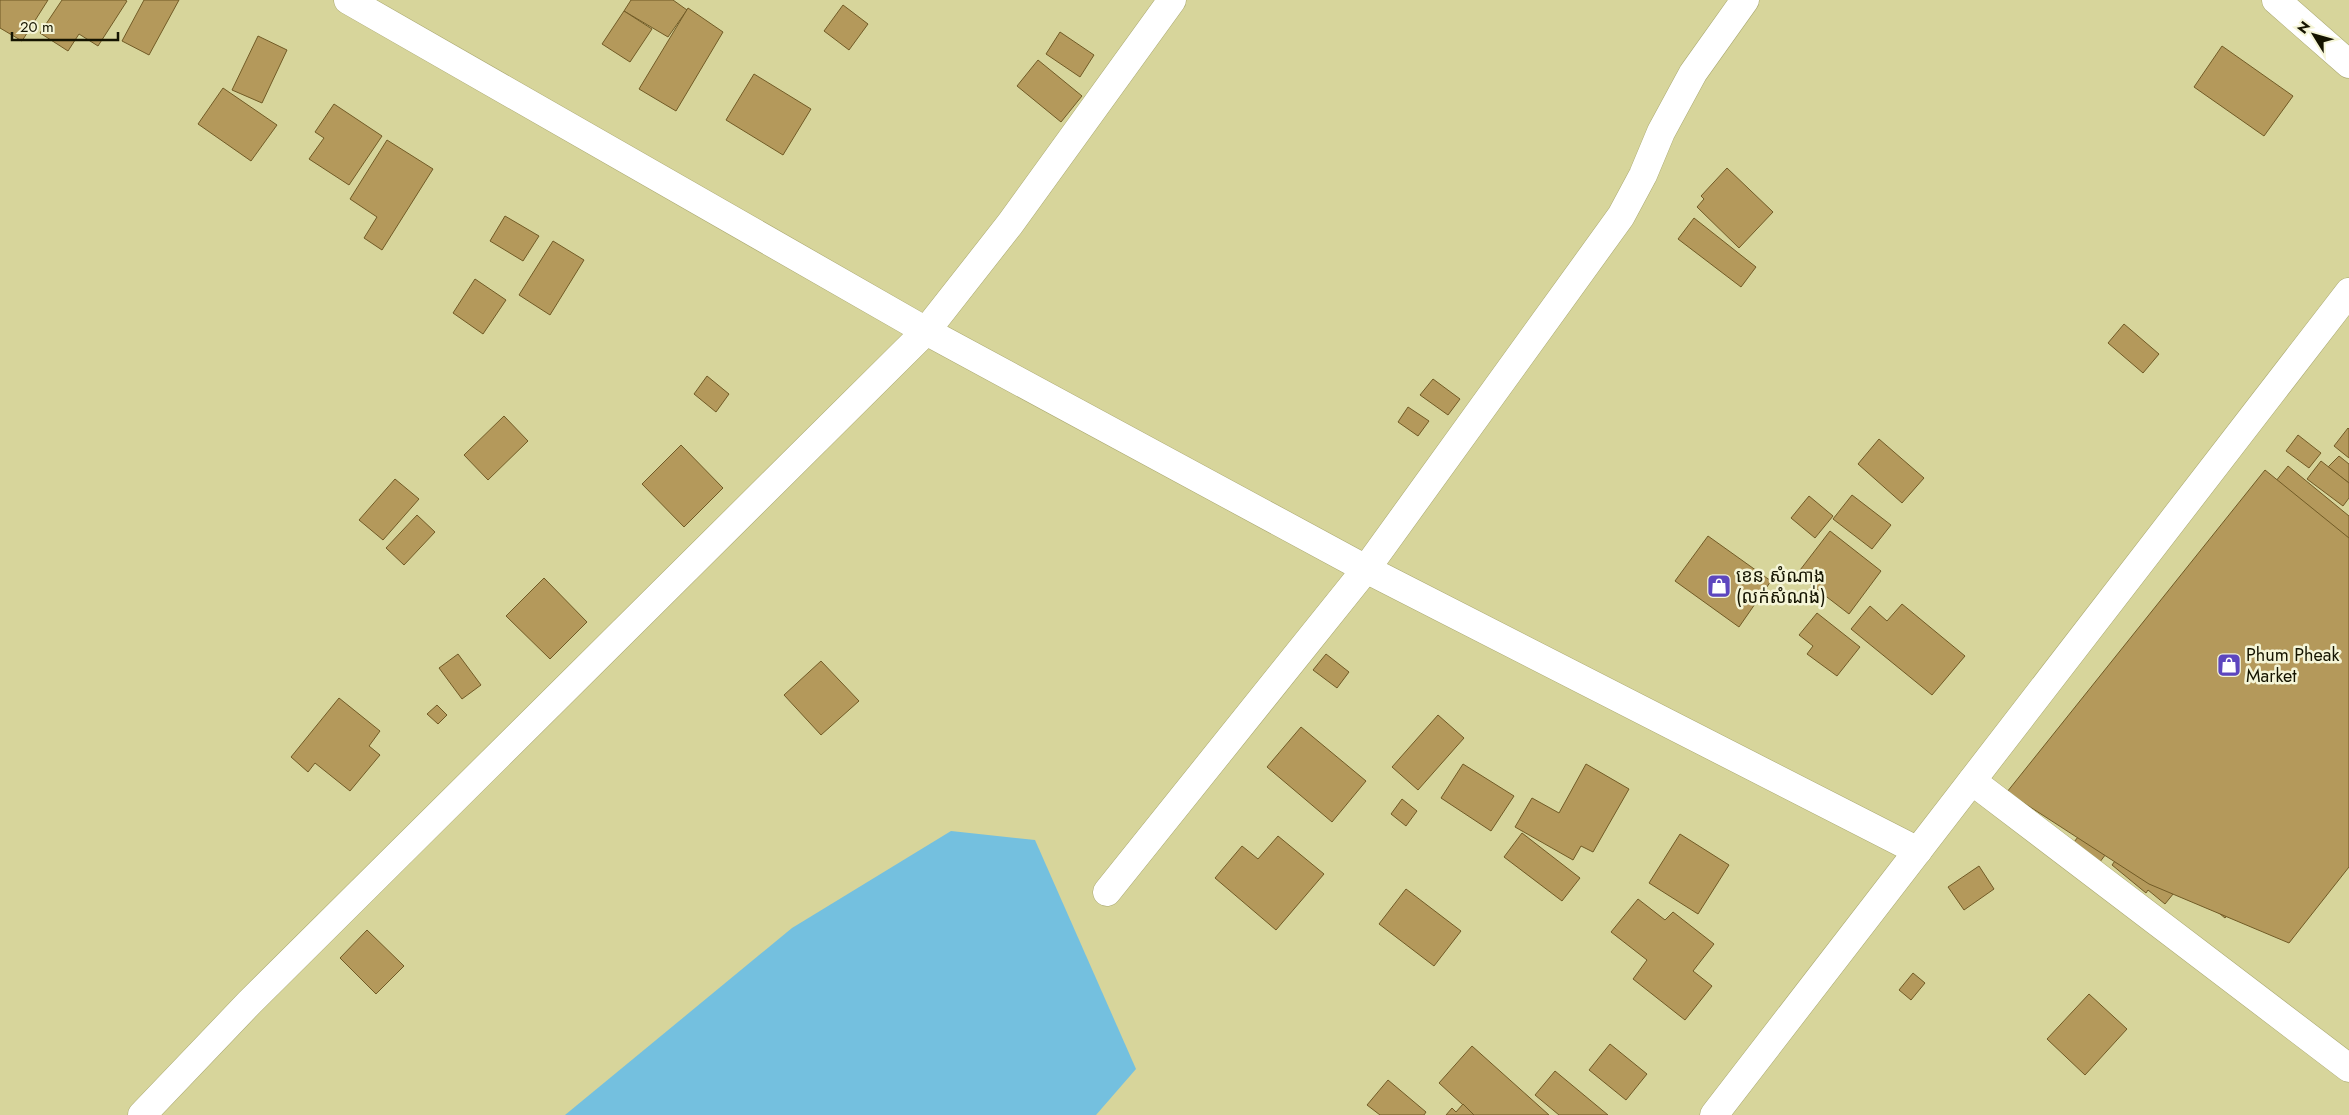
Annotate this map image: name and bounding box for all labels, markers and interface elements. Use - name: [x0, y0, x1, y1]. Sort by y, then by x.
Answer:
- scale bar: [12, 10, 119, 42]
- north arrow: [2289, 10, 2339, 60]
- text: 20 m: [20, 16, 54, 38]
- text: N: [2292, 17, 2315, 38]
- place label: ខេន សំណាង (លក់សំណង់): [1736, 563, 1826, 610]
- shop icon: ខេន សំណាង (លក់សំណង់): [1706, 573, 1732, 599]
- place label: Phum Pheak Market: [2246, 642, 2339, 689]
- shop icon: Phum Pheak Market: [2216, 652, 2242, 678]

